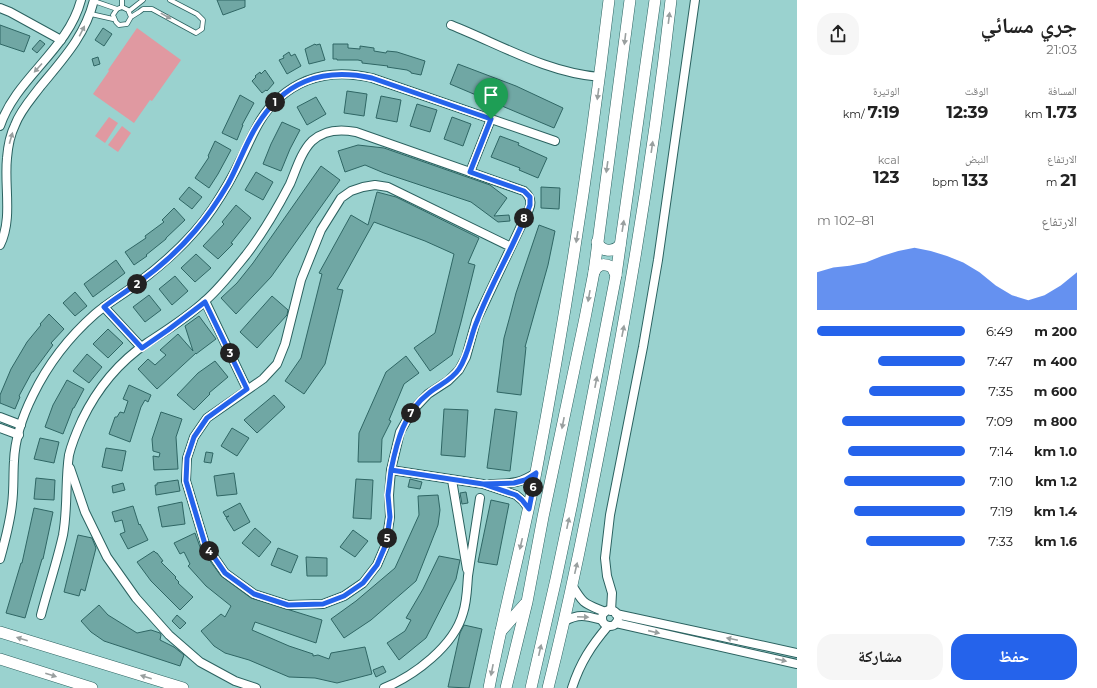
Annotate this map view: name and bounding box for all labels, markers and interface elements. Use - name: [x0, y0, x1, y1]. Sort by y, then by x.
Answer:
- one-way arrow: [666, 12, 672, 24]
- text: جري مسائي: [981, 12, 1077, 39]
- one-way arrow: [160, 13, 172, 20]
- button: share: [817, 13, 859, 55]
- one-way arrow: [79, 25, 86, 36]
- one-way arrow: [622, 33, 628, 45]
- text: 21:03: [1046, 41, 1077, 57]
- one-way arrow: [34, 63, 43, 73]
- pin: [474, 78, 508, 119]
- icon: arrive: [480, 84, 502, 106]
- text: الوتيرة: [873, 84, 900, 98]
- text: الوقت: [965, 84, 988, 98]
- text: المسافة: [1048, 84, 1077, 98]
- one-way arrow: [595, 88, 601, 100]
- pin: 1: [265, 92, 285, 112]
- text: 1: [273, 95, 277, 109]
- text: 7:19: [868, 102, 900, 122]
- text: 12:39: [946, 102, 988, 122]
- text: 1.73: [1046, 102, 1077, 122]
- text: /km: [843, 107, 868, 121]
- text: km: [1025, 107, 1046, 121]
- one-way arrow: [8, 131, 14, 143]
- one-way arrow: [649, 141, 655, 153]
- text: النبض: [965, 152, 988, 166]
- text: الارتفاع: [1047, 152, 1077, 166]
- text: kcal: [878, 153, 900, 167]
- one-way arrow: [604, 161, 610, 174]
- text: 123: [873, 167, 900, 187]
- text: 133: [962, 170, 988, 190]
- text: 21: [1060, 170, 1077, 190]
- text: bpm: [932, 175, 962, 189]
- text: m: [1046, 175, 1060, 189]
- pin: 8: [514, 208, 534, 228]
- text: 8: [520, 211, 528, 225]
- text: 81–102 m: [817, 212, 874, 228]
- text: الارتفاع: [1042, 213, 1077, 229]
- one-way arrow: [620, 220, 626, 232]
- one-way arrow: [574, 231, 580, 243]
- pin: 2: [127, 274, 147, 294]
- text: 2: [134, 277, 140, 291]
- one-way arrow: [586, 290, 592, 302]
- text: 6:49: [986, 323, 1013, 339]
- text: 200 m: [1034, 323, 1077, 339]
- one-way arrow: [620, 325, 626, 337]
- pin: 3: [220, 343, 240, 363]
- text: 3: [227, 346, 233, 360]
- text: 7:47: [987, 353, 1013, 369]
- text: 400 m: [1033, 353, 1077, 369]
- one-way arrow: [593, 376, 599, 388]
- text: 7:35: [988, 383, 1013, 399]
- text: 600 m: [1034, 383, 1077, 399]
- pin: 7: [401, 403, 421, 423]
- text: 7: [408, 406, 414, 420]
- text: 7:09: [986, 413, 1013, 429]
- text: 800 m: [1033, 413, 1077, 429]
- one-way arrow: [560, 417, 566, 430]
- text: 7:14: [990, 443, 1013, 459]
- text: 1.0 km: [1034, 443, 1077, 459]
- text: 7:10: [990, 473, 1013, 489]
- text: 1.2 km: [1035, 473, 1077, 489]
- pin: 6: [523, 477, 543, 497]
- text: 6: [529, 480, 537, 494]
- text: 7:19: [990, 503, 1013, 519]
- text: 1.4 km: [1034, 503, 1077, 519]
- one-way arrow: [566, 517, 572, 529]
- pin: 5: [377, 528, 397, 548]
- text: 5: [384, 531, 390, 545]
- text: 7:33: [988, 533, 1013, 549]
- text: 1.6 km: [1035, 533, 1077, 549]
- one-way arrow: [517, 537, 523, 550]
- pin: 4: [199, 541, 219, 561]
- text: 4: [205, 544, 213, 558]
- one-way arrow: [573, 562, 579, 574]
- one-way arrow: [577, 613, 589, 620]
- one-way arrow: [648, 629, 660, 635]
- button: مشاركة: [817, 634, 943, 680]
- button: حفظ: [951, 634, 1077, 680]
- one-way arrow: [16, 635, 28, 641]
- one-way arrow: [725, 636, 738, 642]
- one-way arrow: [537, 644, 543, 656]
- one-way arrow: [775, 658, 787, 664]
- one-way arrow: [489, 664, 495, 677]
- one-way arrow: [45, 672, 57, 678]
- one-way arrow: [140, 674, 152, 680]

